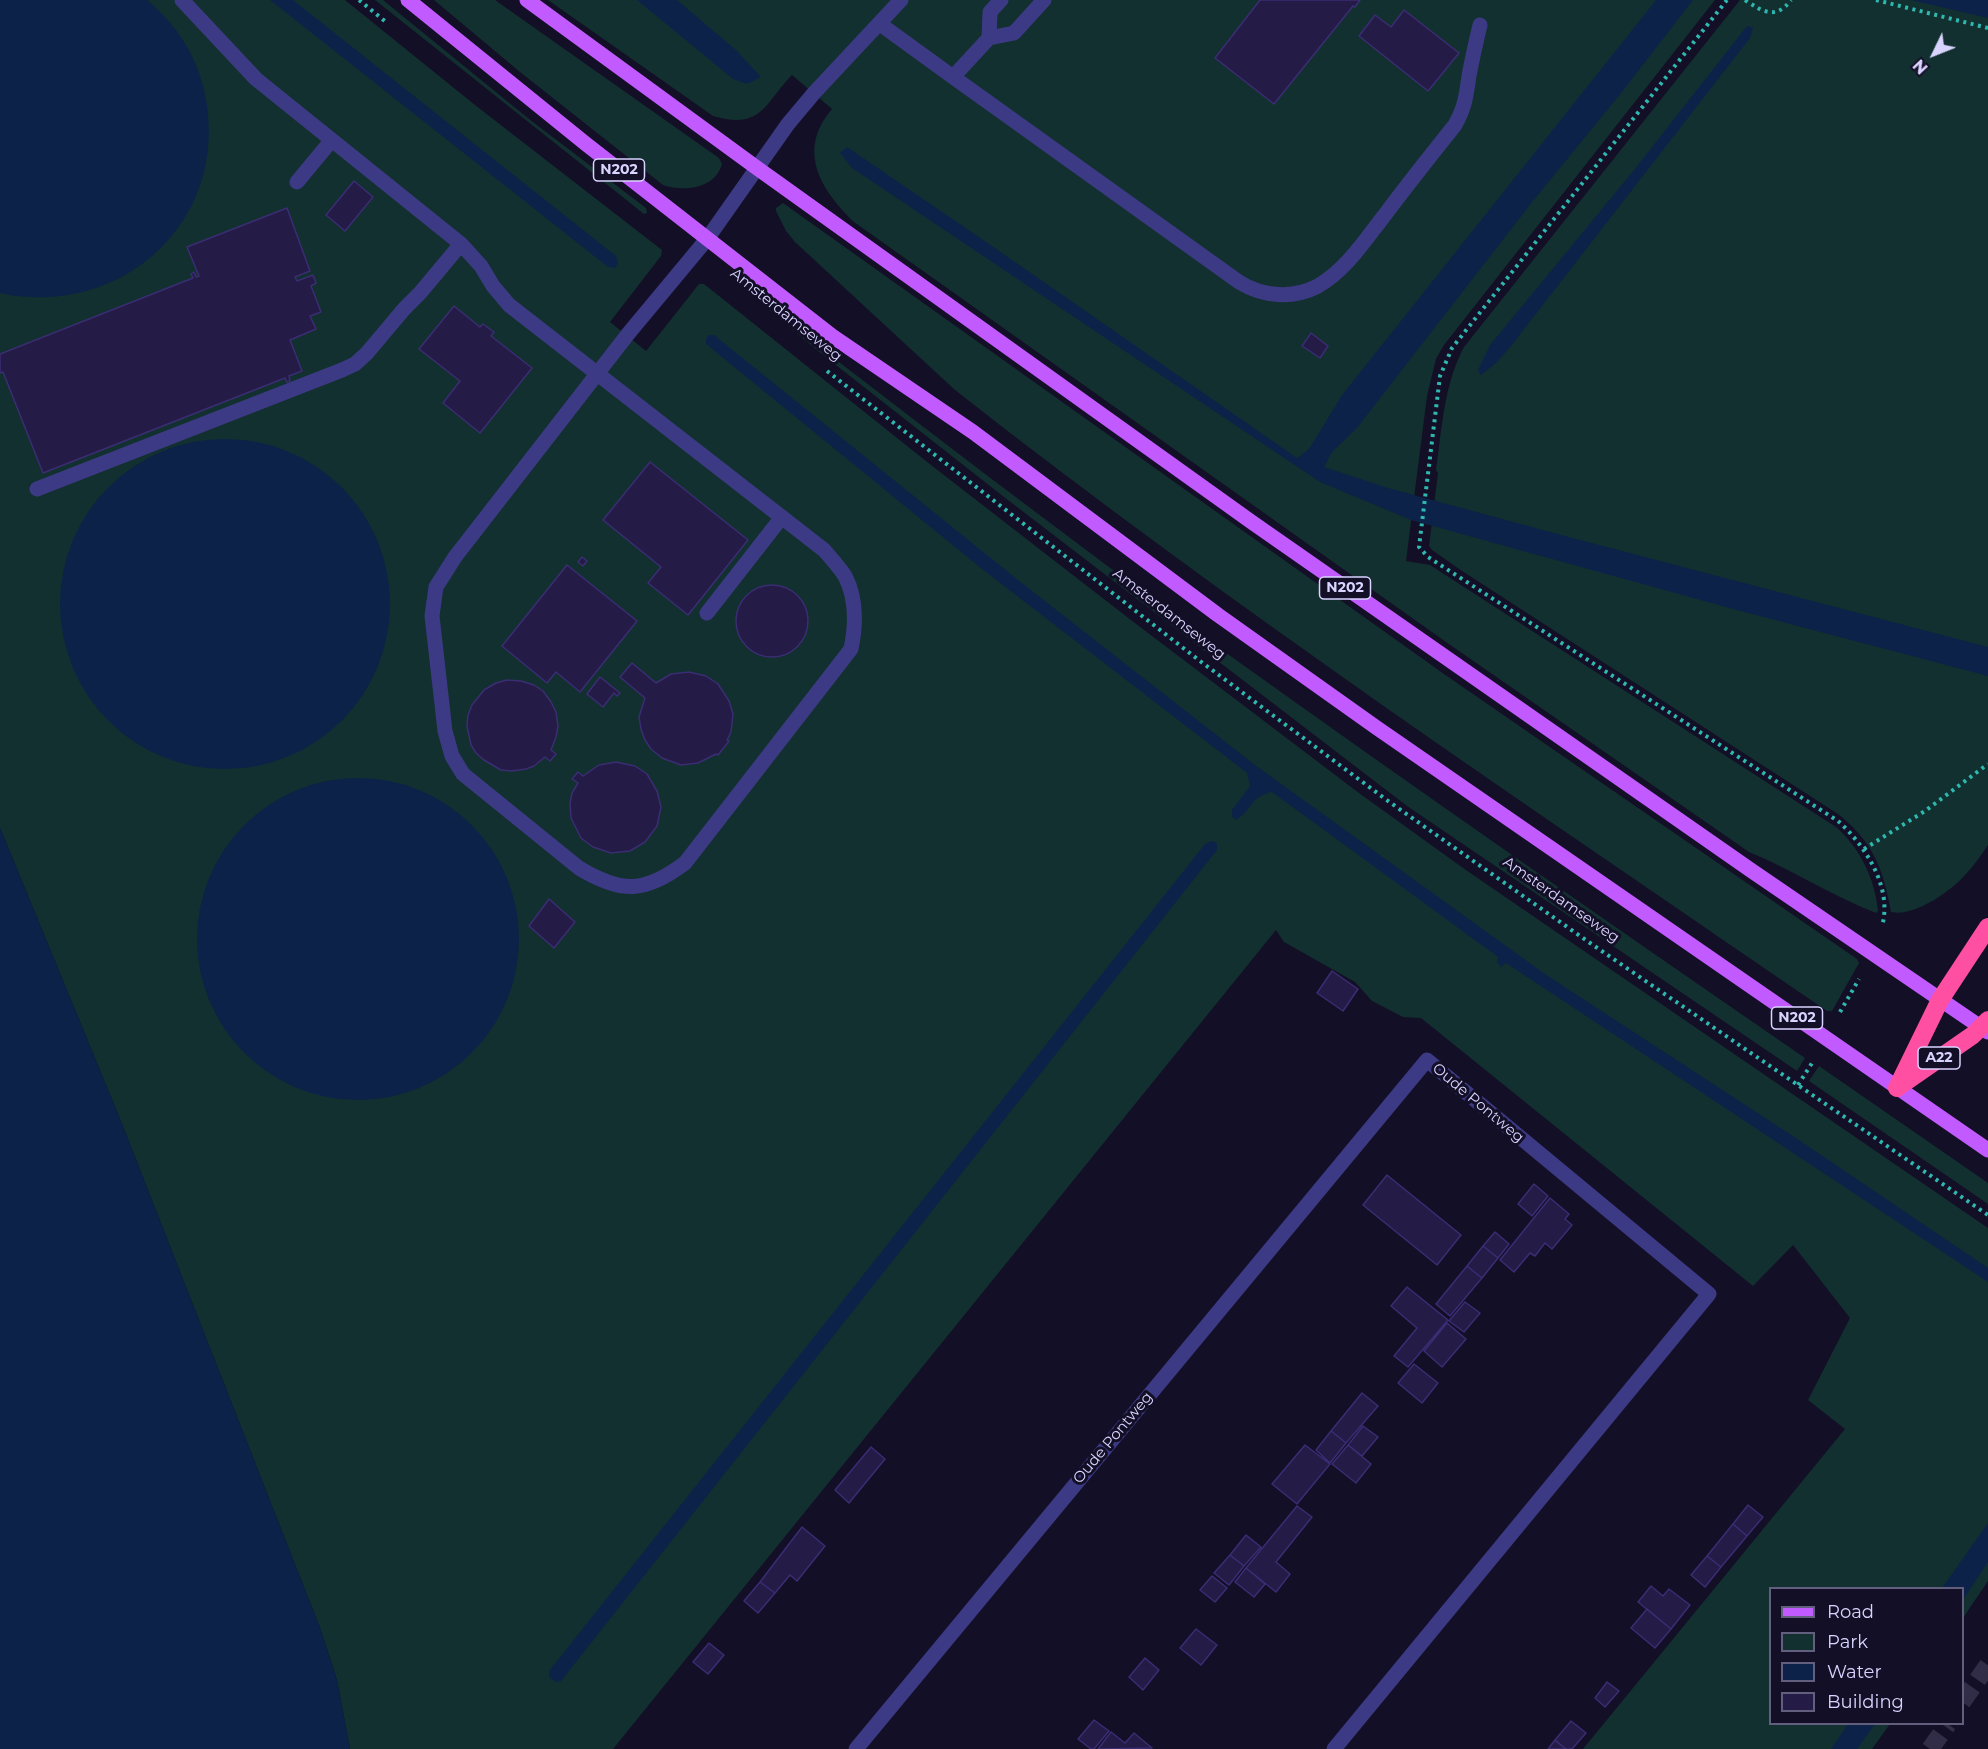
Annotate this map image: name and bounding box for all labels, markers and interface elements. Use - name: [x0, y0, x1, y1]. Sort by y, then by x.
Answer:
- north arrow: [1904, 24, 1964, 84]
- text: N: [1909, 55, 1932, 78]
- road number: N202: [594, 159, 644, 181]
- street label: Amsterdamseweg: [727, 265, 845, 365]
- street label: Amsterdamseweg: [1109, 564, 1229, 664]
- road number: N202: [1320, 577, 1370, 599]
- street label: Amsterdamseweg: [1499, 853, 1623, 947]
- road number: N202: [1772, 1007, 1822, 1029]
- road number: A22: [1918, 1047, 1960, 1069]
- street label: Oude Pontweg: [1428, 1059, 1528, 1147]
- street label: Oude Pontweg: [1069, 1388, 1157, 1488]
- legend: [1769, 1587, 1964, 1725]
- text: Road: [1827, 1601, 1874, 1623]
- text: Park: [1827, 1631, 1868, 1653]
- text: Water: [1827, 1661, 1882, 1683]
- text: Building: [1827, 1691, 1904, 1713]

